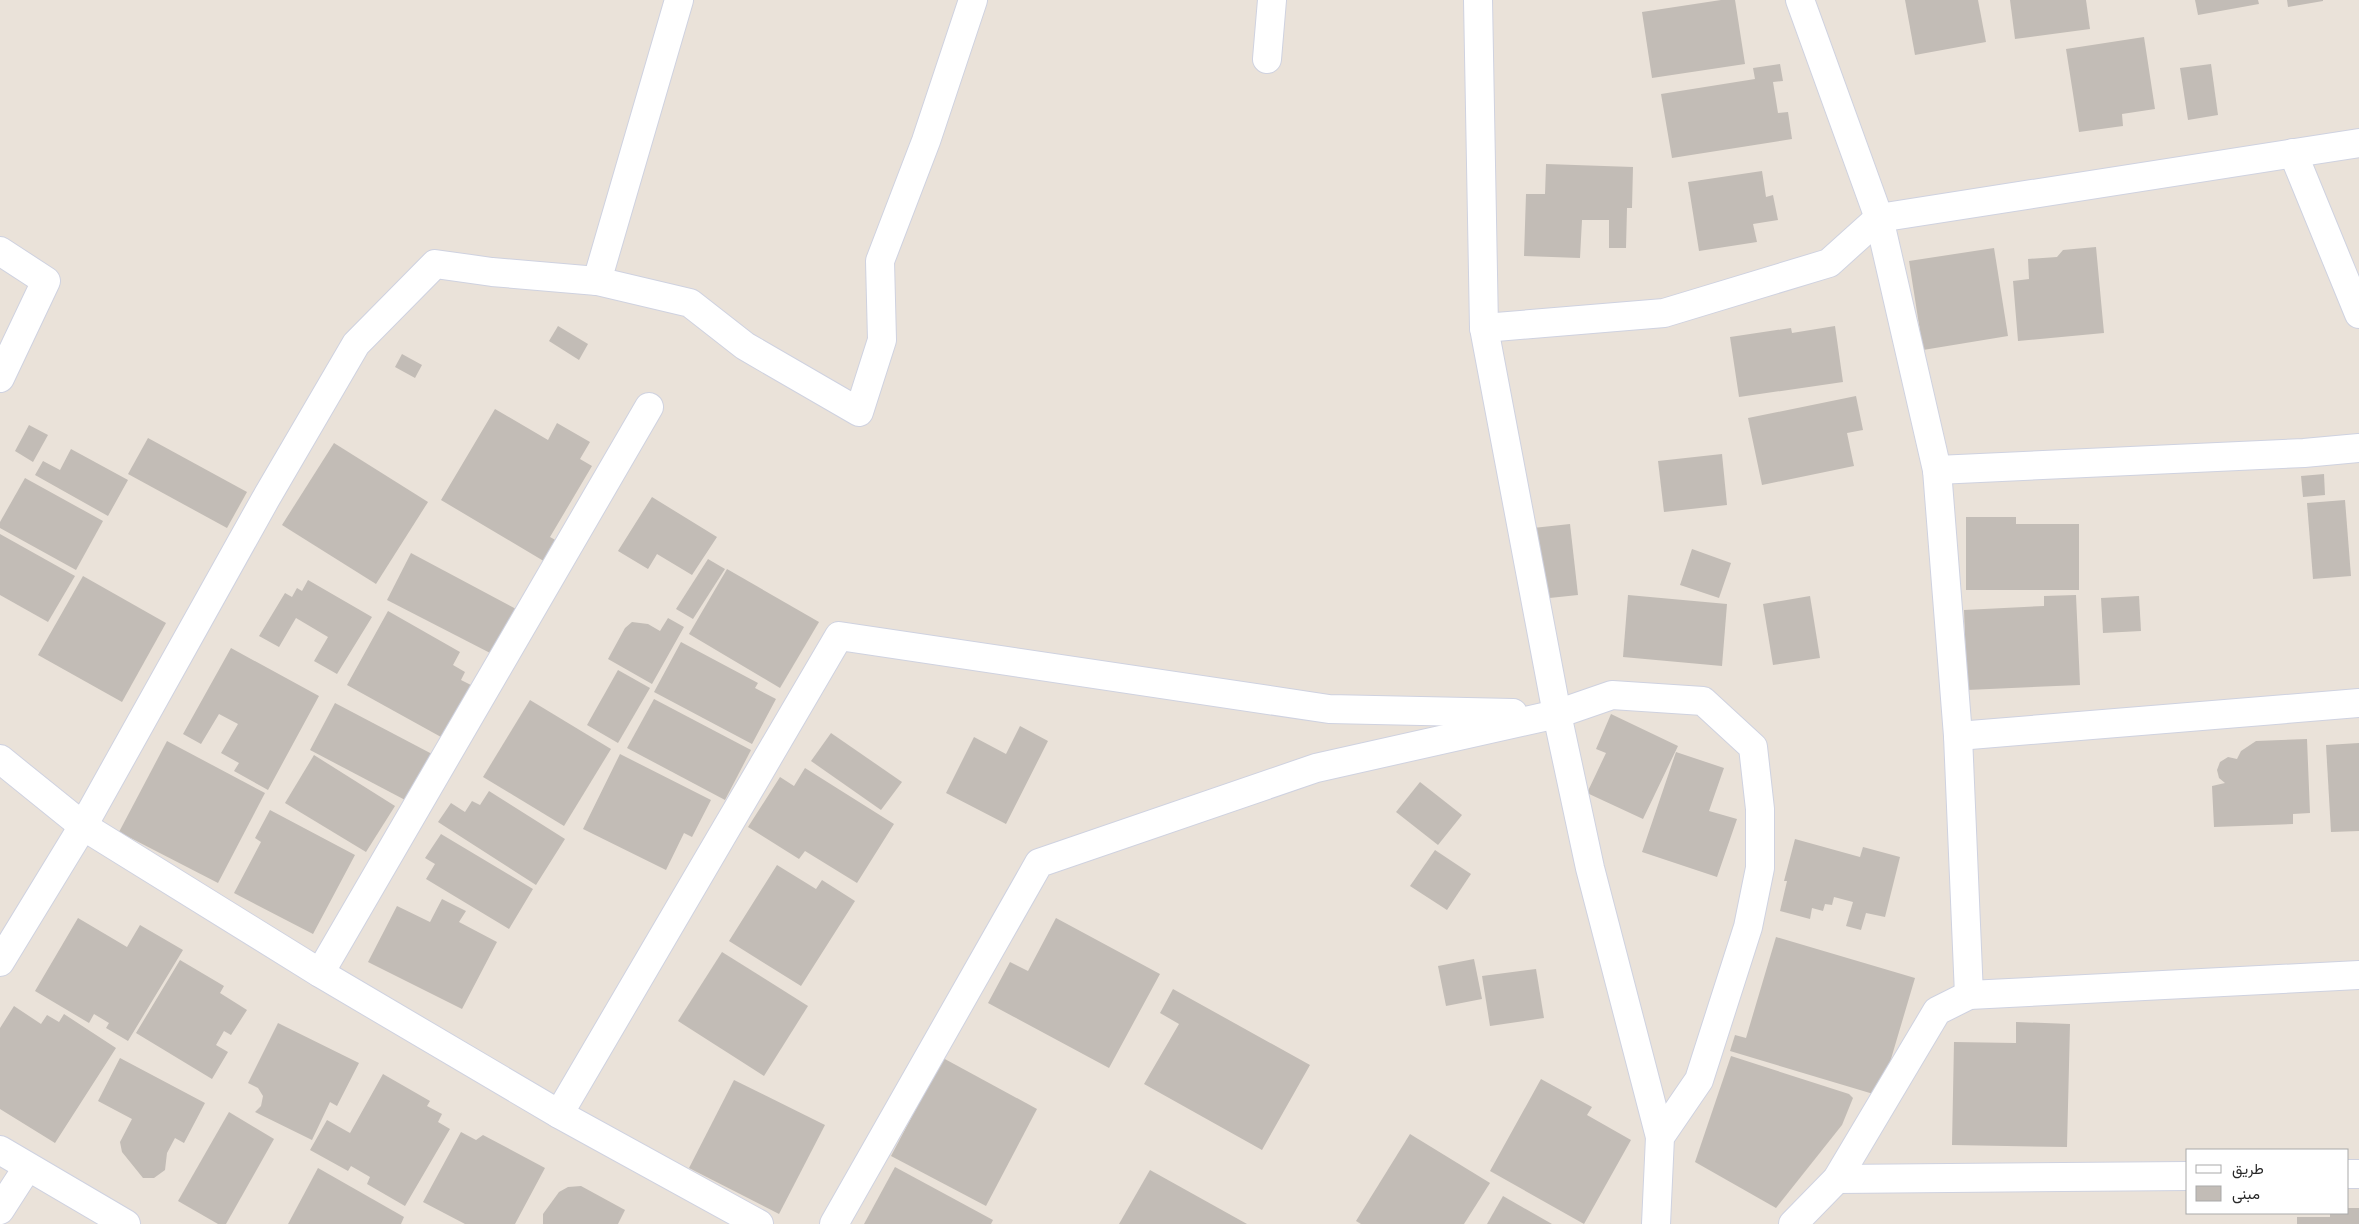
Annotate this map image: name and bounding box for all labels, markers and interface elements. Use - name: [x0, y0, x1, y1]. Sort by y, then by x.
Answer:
- legend: [2186, 1149, 2349, 1214]
- text: طريق: [2232, 1160, 2264, 1179]
- text: مبنى: [2232, 1185, 2260, 1204]

